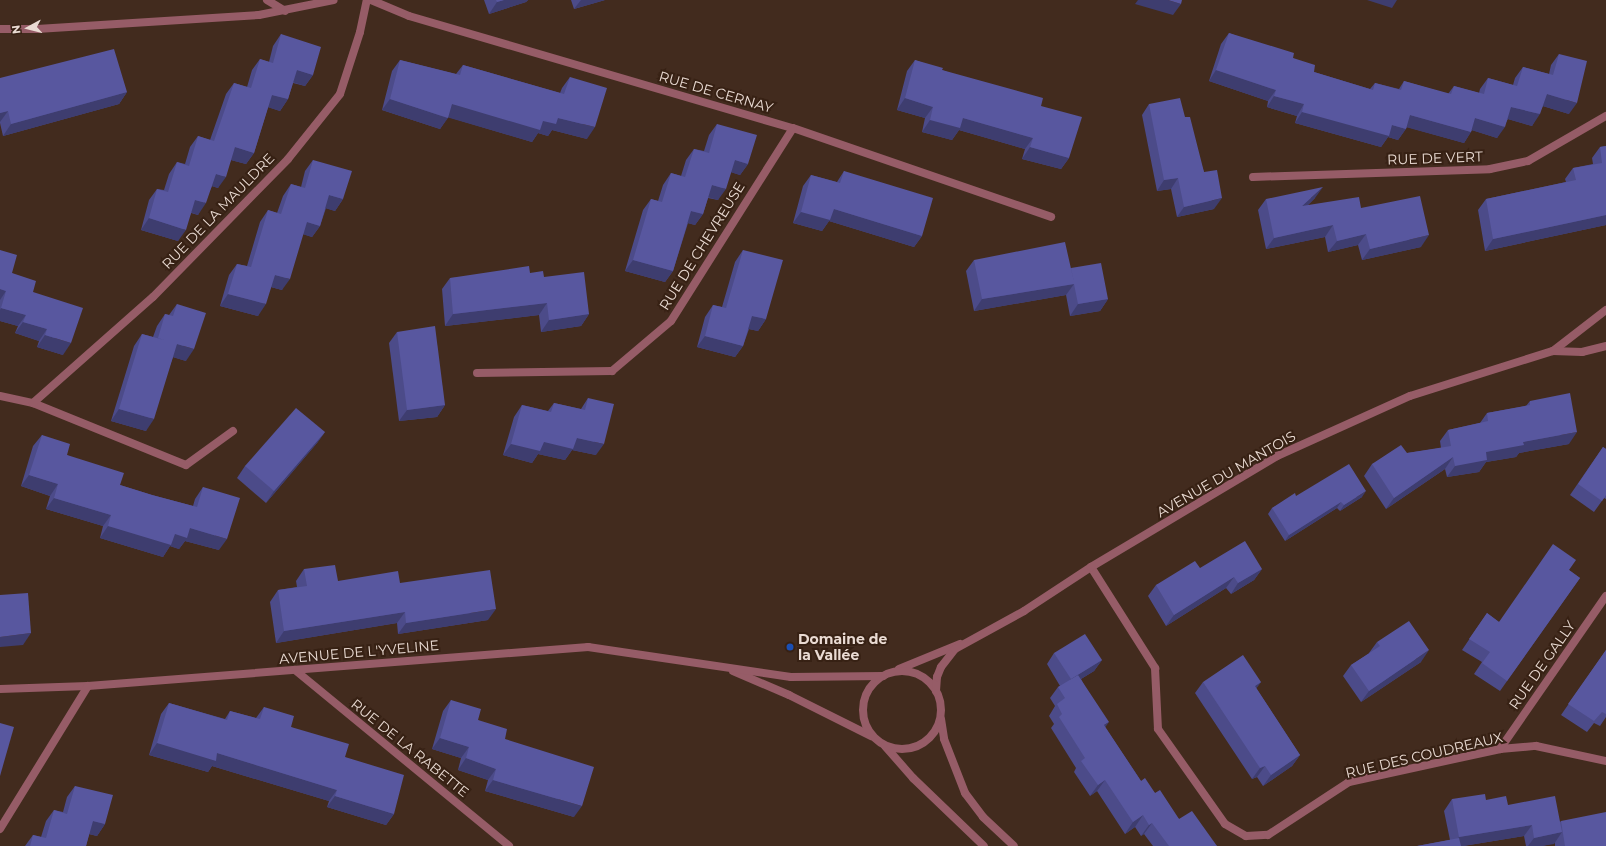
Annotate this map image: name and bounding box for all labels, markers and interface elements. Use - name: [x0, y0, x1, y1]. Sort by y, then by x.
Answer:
- north arrow: [8, 8, 48, 48]
- text: N: [9, 24, 24, 35]
- street label: RUE DE CERNAY: [657, 68, 775, 116]
- street label: RUE DE VERT: [1387, 148, 1483, 168]
- street label: RUE DE LA MAULDRE: [158, 150, 278, 272]
- street label: RUE DE CHEVREUSE: [656, 179, 748, 313]
- street label: AVENUE DU MANTOIS: [1154, 427, 1298, 521]
- street label: RUE DE GALLY: [1505, 618, 1579, 712]
- place label: Domaine de la Vallée: [798, 631, 887, 664]
- street label: AVENUE DE L'YVELINE: [278, 637, 440, 667]
- marker: Domaine de la Vallée: [785, 642, 795, 652]
- street label: RUE DE LA RABETTE: [348, 695, 472, 801]
- street label: RUE DES COUDREAUX: [1344, 729, 1504, 781]

